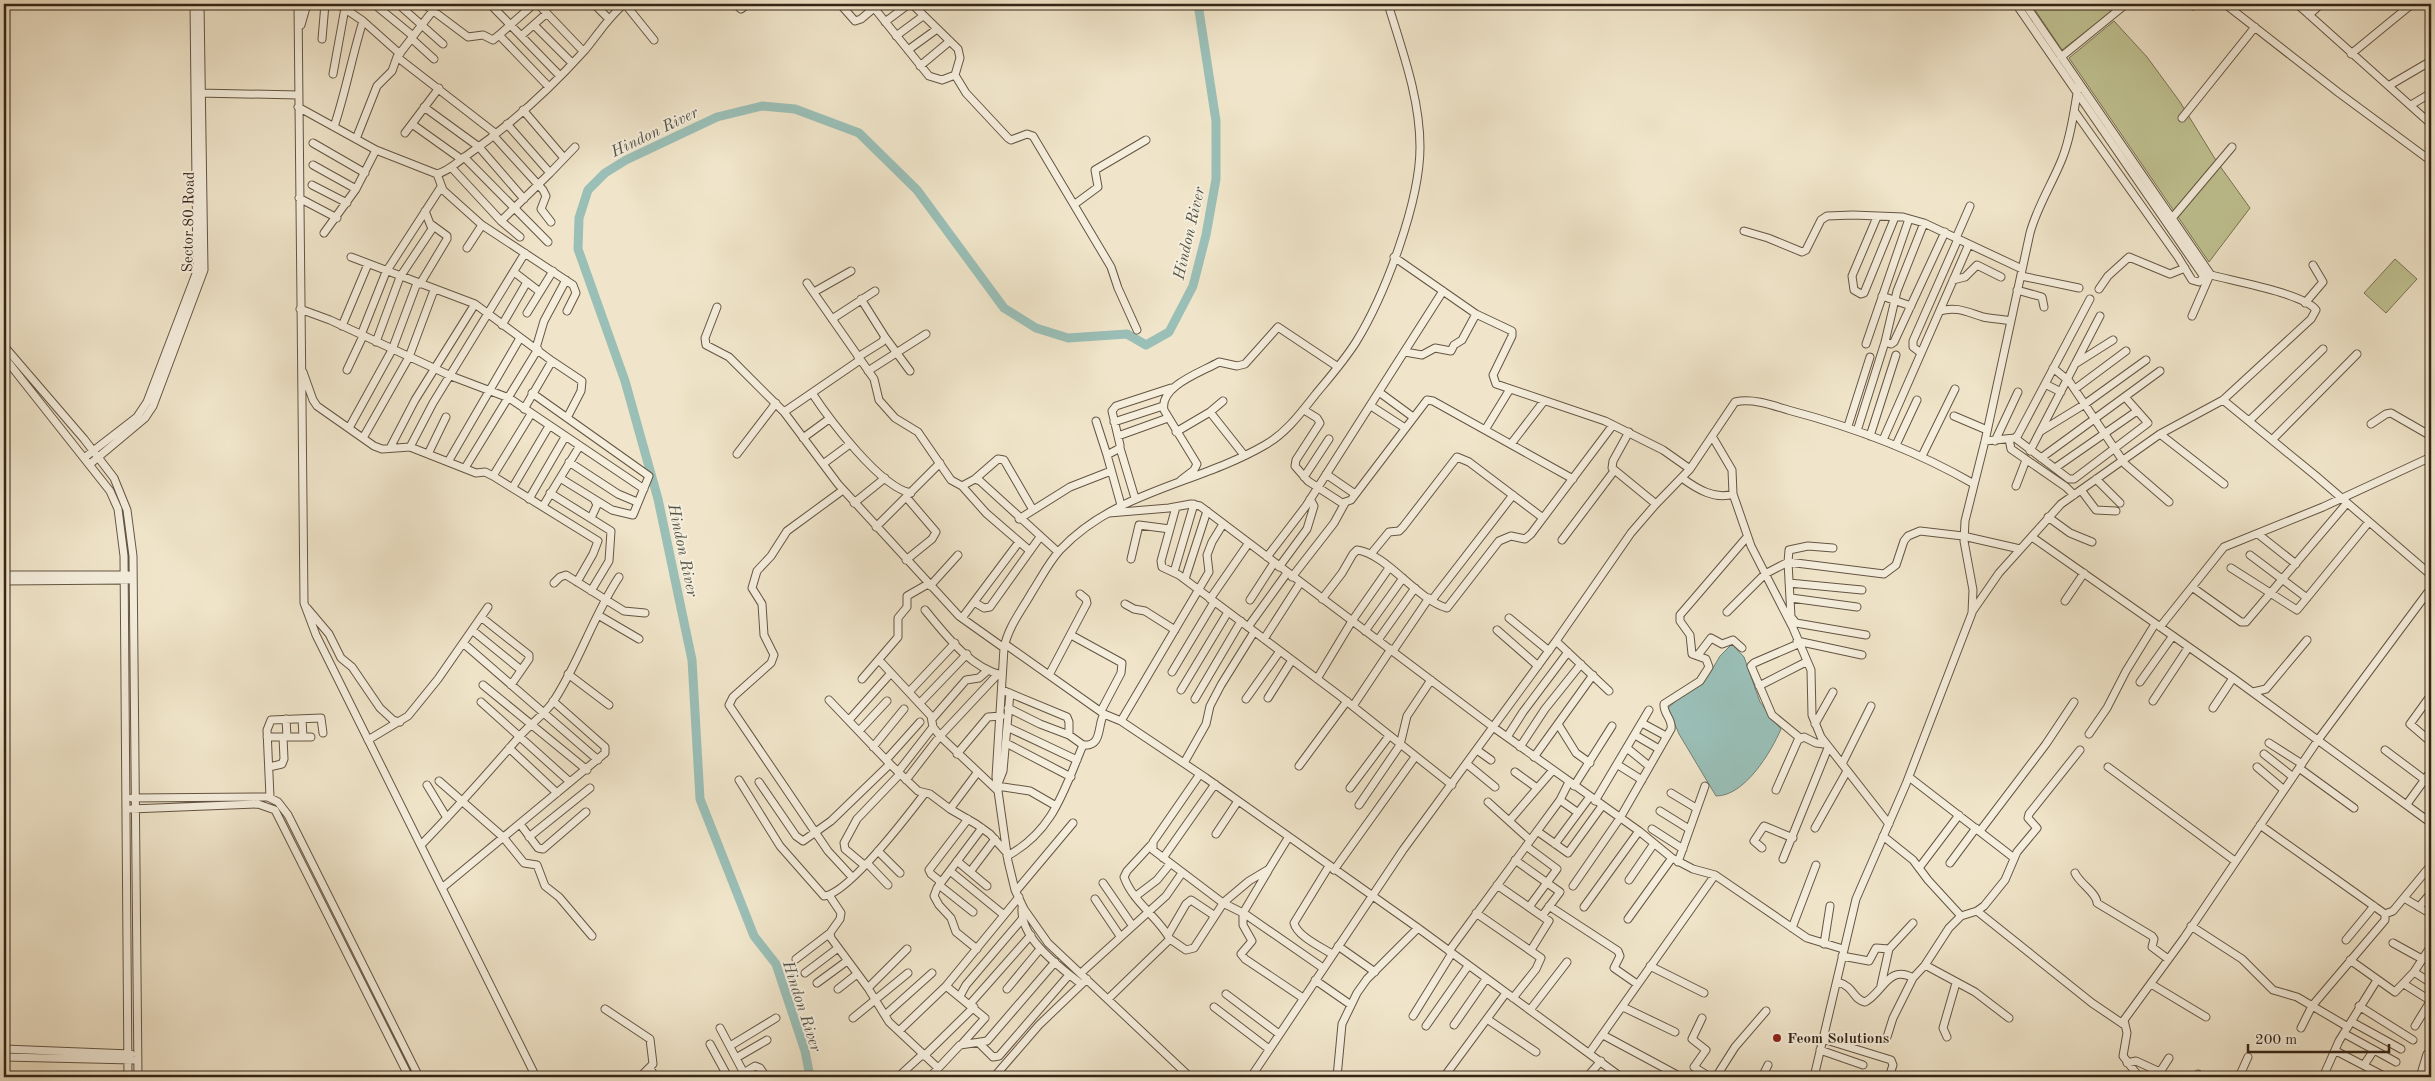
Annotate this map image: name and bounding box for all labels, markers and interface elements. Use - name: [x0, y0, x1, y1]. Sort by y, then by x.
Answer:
- water label: Hindon River: [608, 104, 702, 161]
- street label: Sector 80 Road: [181, 171, 198, 273]
- water label: Hindon River: [1171, 184, 1209, 282]
- water label: Hindon River: [664, 501, 700, 599]
- water label: Hindon River: [779, 958, 824, 1055]
- scale bar: [2248, 1021, 2389, 1053]
- marker: Feom Solutions: [1771, 1032, 1783, 1044]
- place label: Feom Solutions: [1787, 1032, 1889, 1047]
- text: 200 m: [2255, 1033, 2297, 1048]

